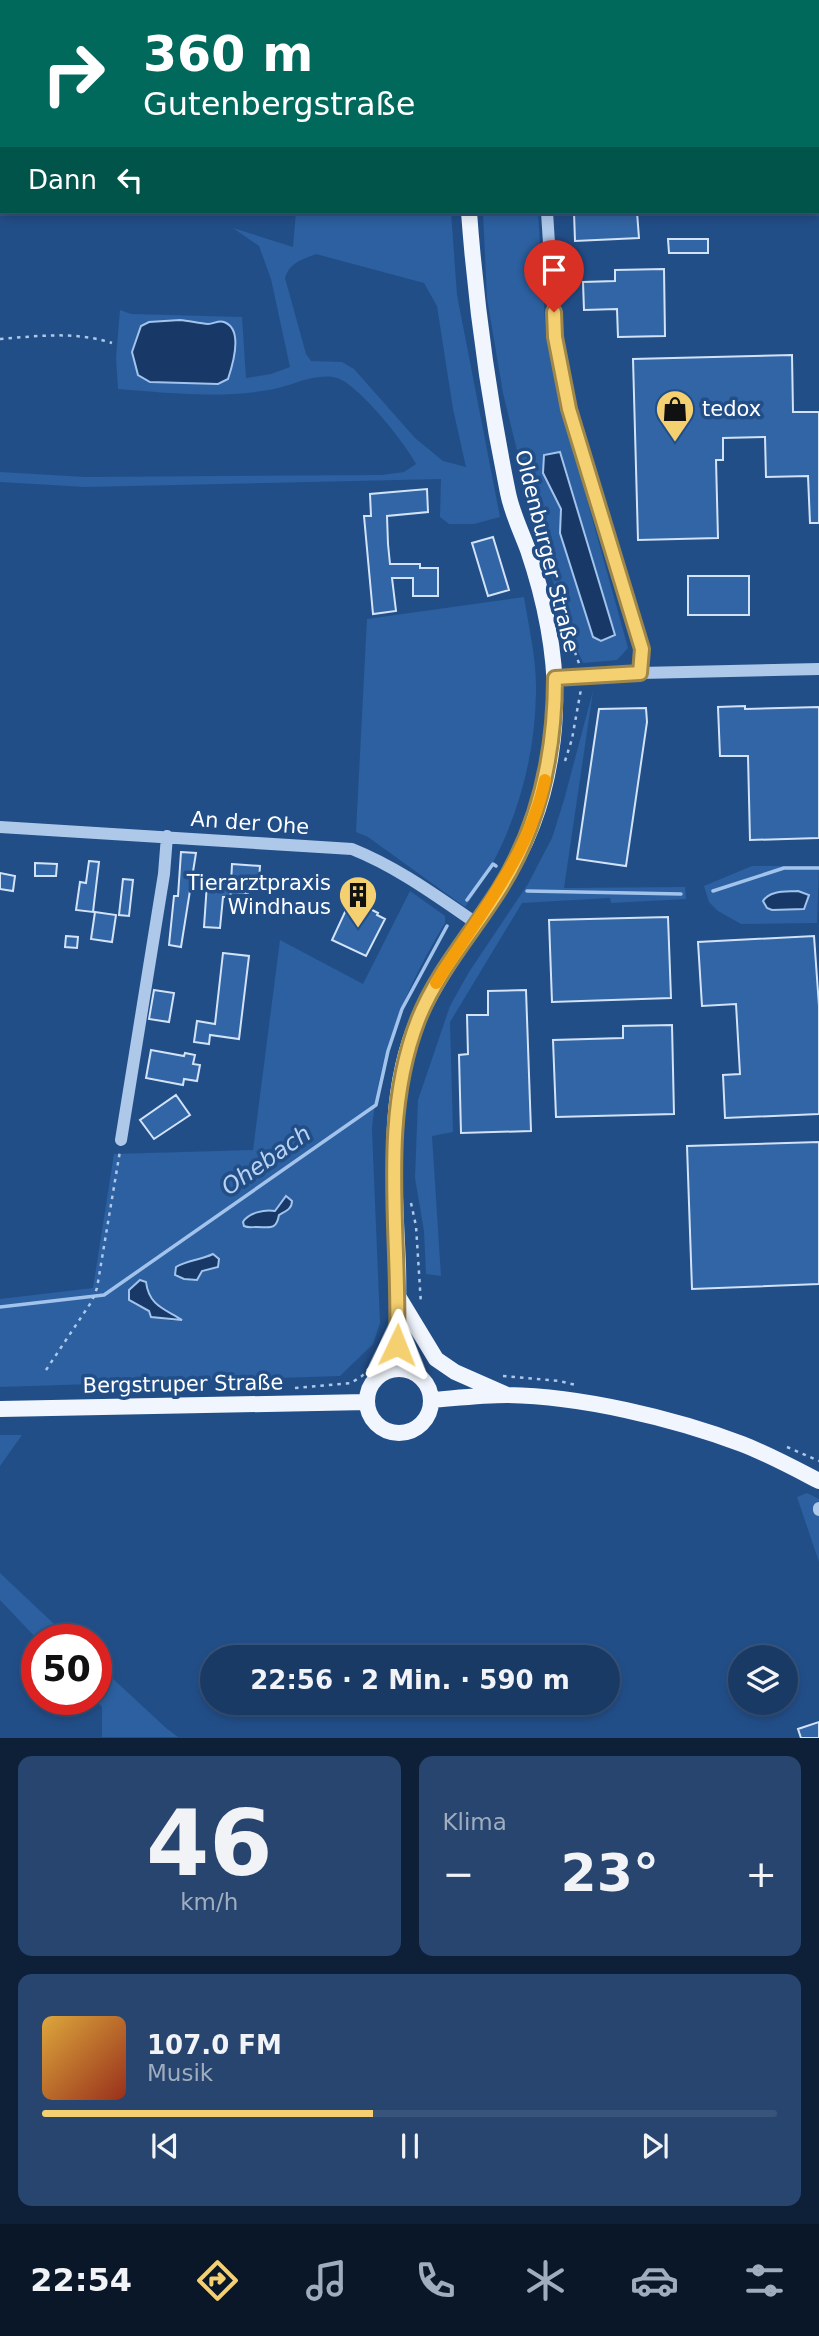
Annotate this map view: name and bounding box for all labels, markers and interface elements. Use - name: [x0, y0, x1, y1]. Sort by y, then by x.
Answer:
- text: 360 m: [143, 26, 313, 83]
- icon: right: [28, 28, 119, 119]
- text: Gutenbergstraße: [143, 85, 415, 123]
- icon: left: [111, 161, 149, 199]
- text: Dann: [28, 165, 97, 195]
- pin: [524, 240, 584, 312]
- icon: arrive: [535, 251, 573, 289]
- shop icon: tedox: [654, 388, 696, 443]
- place label: tedox: [702, 397, 761, 421]
- street label: Oldenburger Straße: [510, 447, 584, 655]
- street label: An der Ohe: [190, 807, 310, 839]
- place label: Tierarztpraxis Windhaus: [186, 871, 331, 919]
- building icon: Tierarztpraxis Windhaus: [337, 874, 379, 929]
- water label: Ohebach: [216, 1120, 316, 1200]
- position arrow: [360, 1308, 434, 1382]
- street label: Bergstruper Straße: [82, 1370, 284, 1398]
- speed limit sign: 50: [21, 1624, 112, 1715]
- map controls: [728, 1645, 798, 1715]
- button: layers: [728, 1645, 798, 1715]
- text: 22:56 · 2 Min. · 590 m: [250, 1665, 570, 1695]
- text: 46: [146, 1791, 273, 1896]
- text: Klima: [443, 1809, 507, 1835]
- text: 23°: [561, 1843, 659, 1903]
- text: −: [443, 1852, 474, 1896]
- text: +: [745, 1852, 777, 1896]
- text: km/h: [180, 1889, 238, 1915]
- text: 107.0 FM: [147, 2030, 282, 2060]
- text: Musik: [147, 2060, 213, 2086]
- icon: previous: [146, 2127, 184, 2165]
- icon: pause: [391, 2127, 429, 2165]
- icon: next: [636, 2127, 674, 2165]
- icon: directions: [193, 2256, 242, 2305]
- icon: music: [302, 2256, 351, 2305]
- icon: phone: [411, 2256, 460, 2305]
- icon: climate: [521, 2256, 570, 2305]
- icon: car: [630, 2256, 679, 2305]
- icon: filters: [740, 2256, 789, 2305]
- text: 22:54: [30, 2261, 132, 2299]

